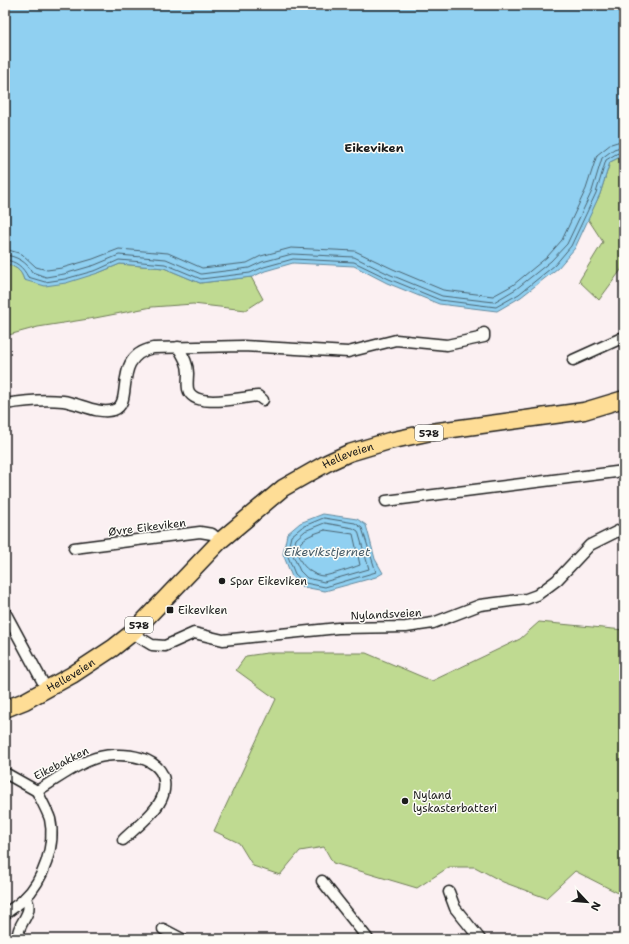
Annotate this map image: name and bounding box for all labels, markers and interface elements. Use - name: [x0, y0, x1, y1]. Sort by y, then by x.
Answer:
- district label: Eikeviken: [344, 140, 404, 156]
- road number: 578: [415, 425, 443, 441]
- street label: Helleveien: [319, 439, 376, 472]
- street label: Øvre Eikeviken: [107, 515, 187, 540]
- water label: Eikevikstjernet: [284, 544, 371, 560]
- place label: Spar Eikeviken: [230, 574, 307, 589]
- marker: Spar Eikeviken: [217, 576, 227, 586]
- place label: Eikeviken: [178, 603, 228, 618]
- marker: Eikeviken: [165, 605, 175, 615]
- street label: Nylandsveien: [350, 605, 422, 624]
- road number: 578: [125, 617, 153, 633]
- street label: Helleveien: [44, 655, 98, 696]
- street label: Eikebakken: [31, 743, 92, 784]
- place label: Nyland lyskasterbatteri: [413, 788, 497, 816]
- marker: Nyland lyskasterbatteri: [400, 796, 410, 806]
- north arrow: [567, 882, 607, 922]
- text: N: [587, 899, 604, 914]

